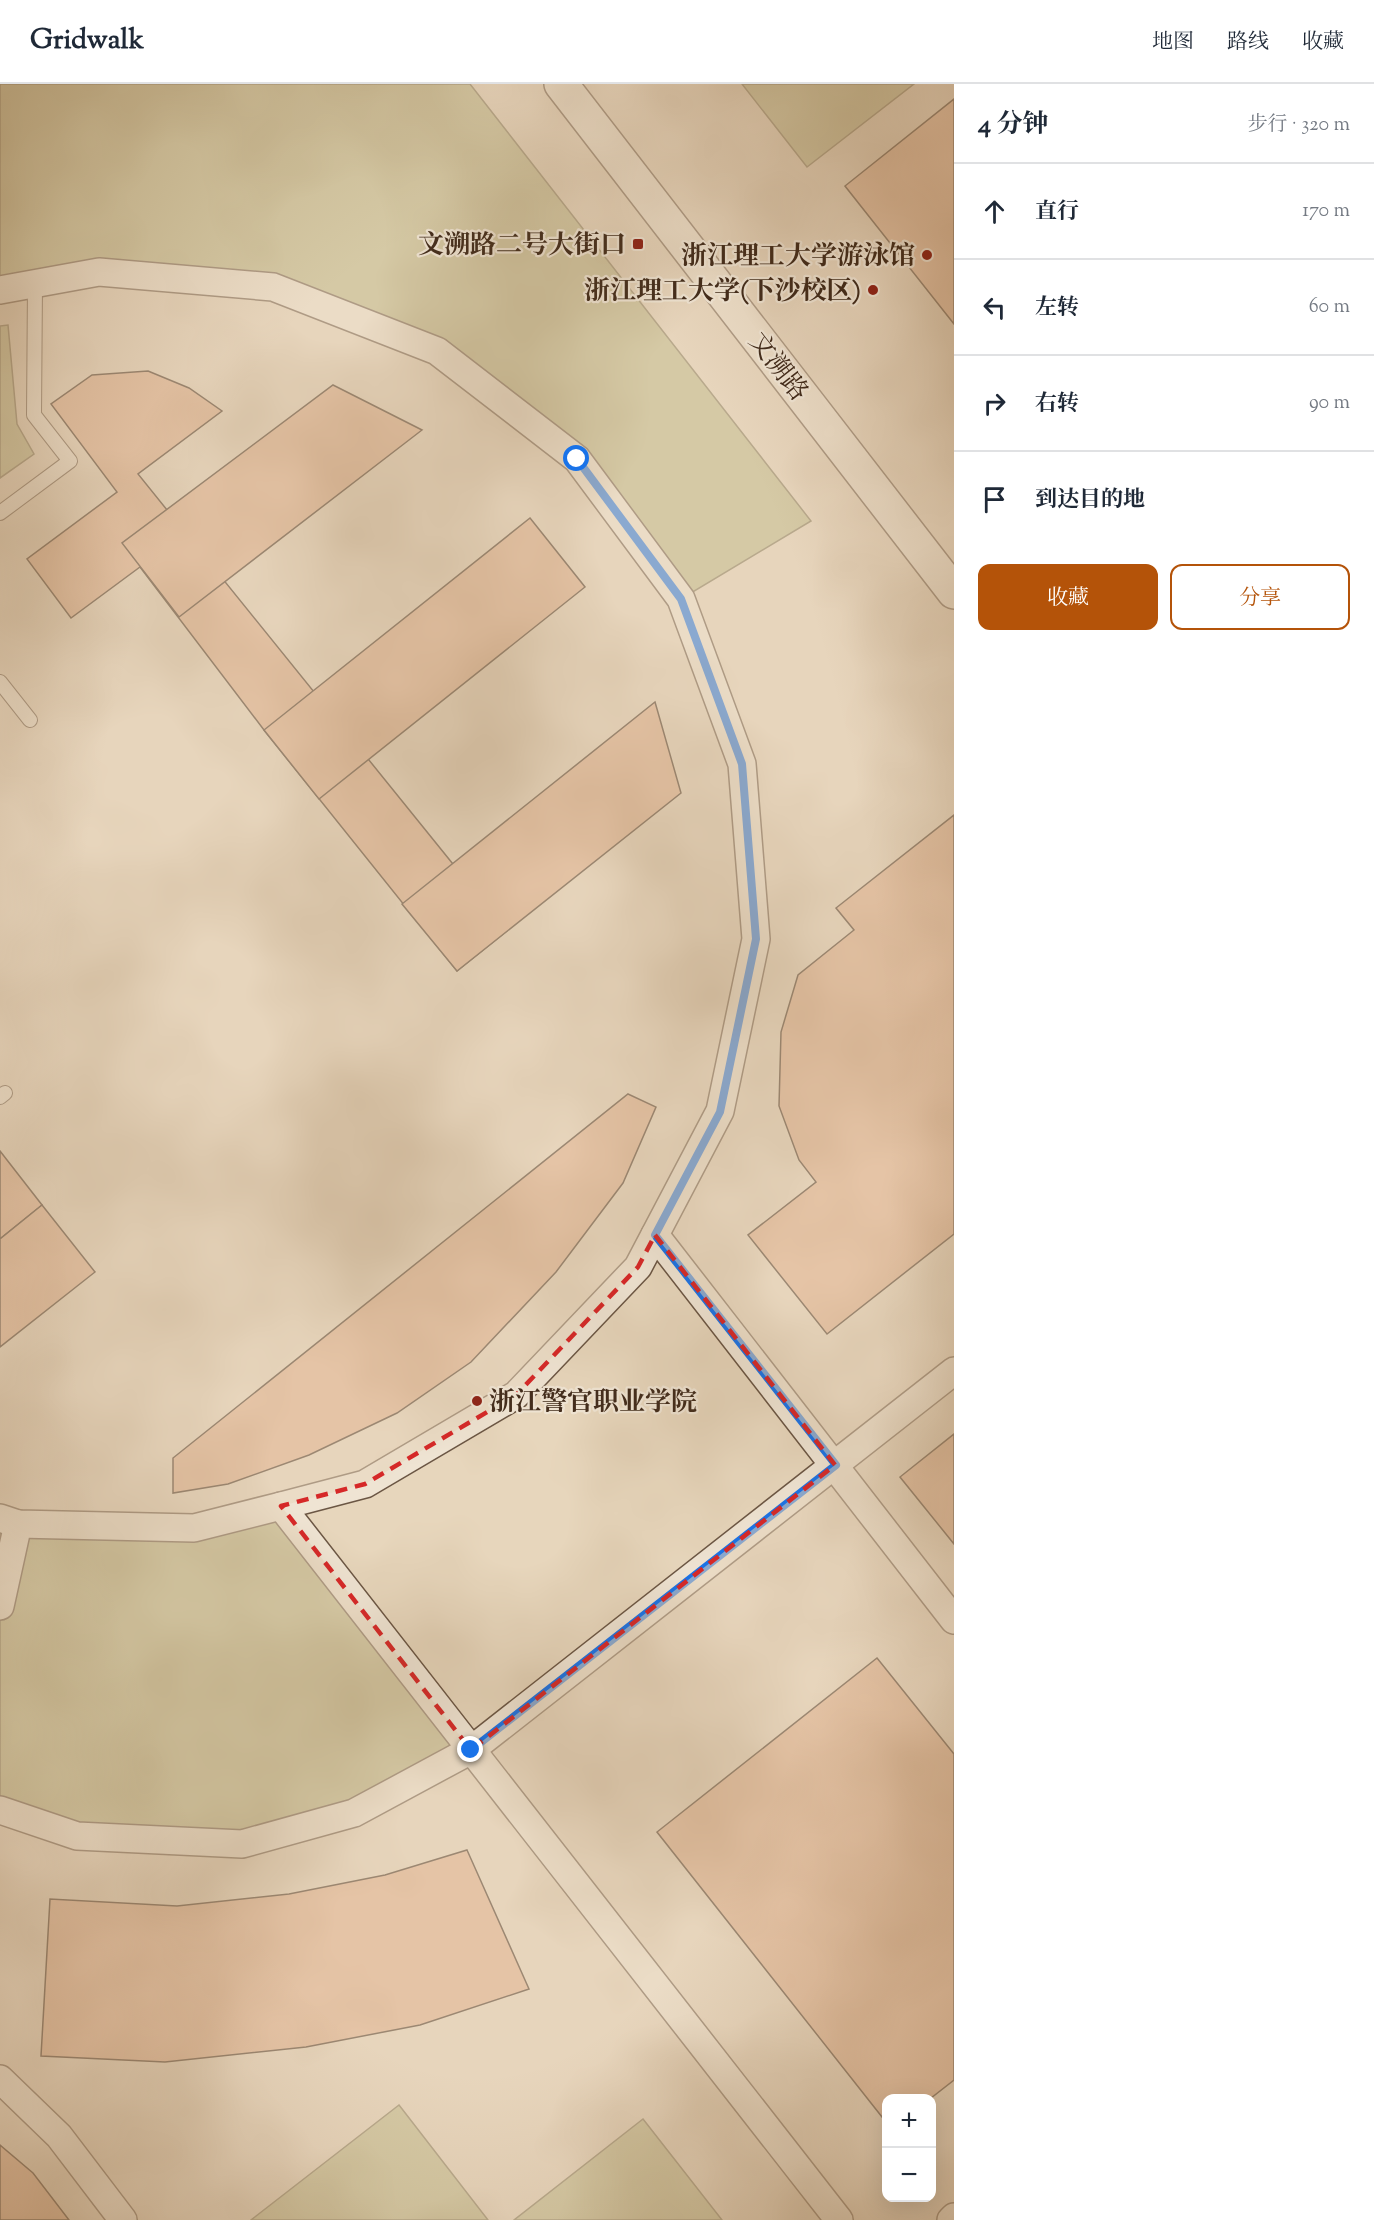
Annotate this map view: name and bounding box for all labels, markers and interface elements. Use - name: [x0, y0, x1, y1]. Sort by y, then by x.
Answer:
- text: Gridwalk: [30, 21, 144, 61]
- text: 地图: [1152, 28, 1194, 58]
- text: 路线: [1227, 28, 1269, 58]
- text: 收藏: [1302, 28, 1344, 58]
- text: 4 分钟: [978, 107, 1049, 144]
- text: 步行 · 320 m: [1248, 111, 1350, 140]
- icon: ahead: [978, 195, 1011, 228]
- text: 直行: [1035, 197, 1079, 229]
- text: 170 m: [1302, 197, 1350, 226]
- place label: 文溯路二号大街口: [418, 228, 626, 265]
- marker: 文溯路二号大街口: [631, 237, 645, 251]
- place label: 浙江理工大学游泳馆: [681, 239, 915, 276]
- marker: 浙江理工大学游泳馆: [920, 248, 934, 262]
- place label: 浙江理工大学(下沙校区): [584, 274, 861, 311]
- marker: 浙江理工大学(下沙校区): [866, 283, 880, 297]
- icon: left: [978, 291, 1011, 324]
- text: 左转: [1035, 293, 1079, 325]
- text: 60 m: [1309, 293, 1350, 322]
- street label: 文溯路: [738, 325, 816, 410]
- icon: right: [978, 387, 1011, 420]
- text: 右转: [1035, 389, 1079, 421]
- text: 90 m: [1309, 389, 1350, 418]
- route start: [563, 445, 589, 471]
- icon: arrive: [978, 483, 1011, 516]
- text: 到达目的地: [1035, 485, 1145, 517]
- button: 收藏: [978, 564, 1158, 630]
- button: 分享: [1170, 564, 1350, 630]
- place label: 浙江警官职业学院: [489, 1385, 697, 1422]
- marker: 浙江警官职业学院: [470, 1394, 484, 1408]
- route end: [457, 1736, 483, 1762]
- map controls: [882, 2094, 936, 2202]
- button: +: [882, 2094, 936, 2148]
- button: −: [882, 2148, 936, 2202]

